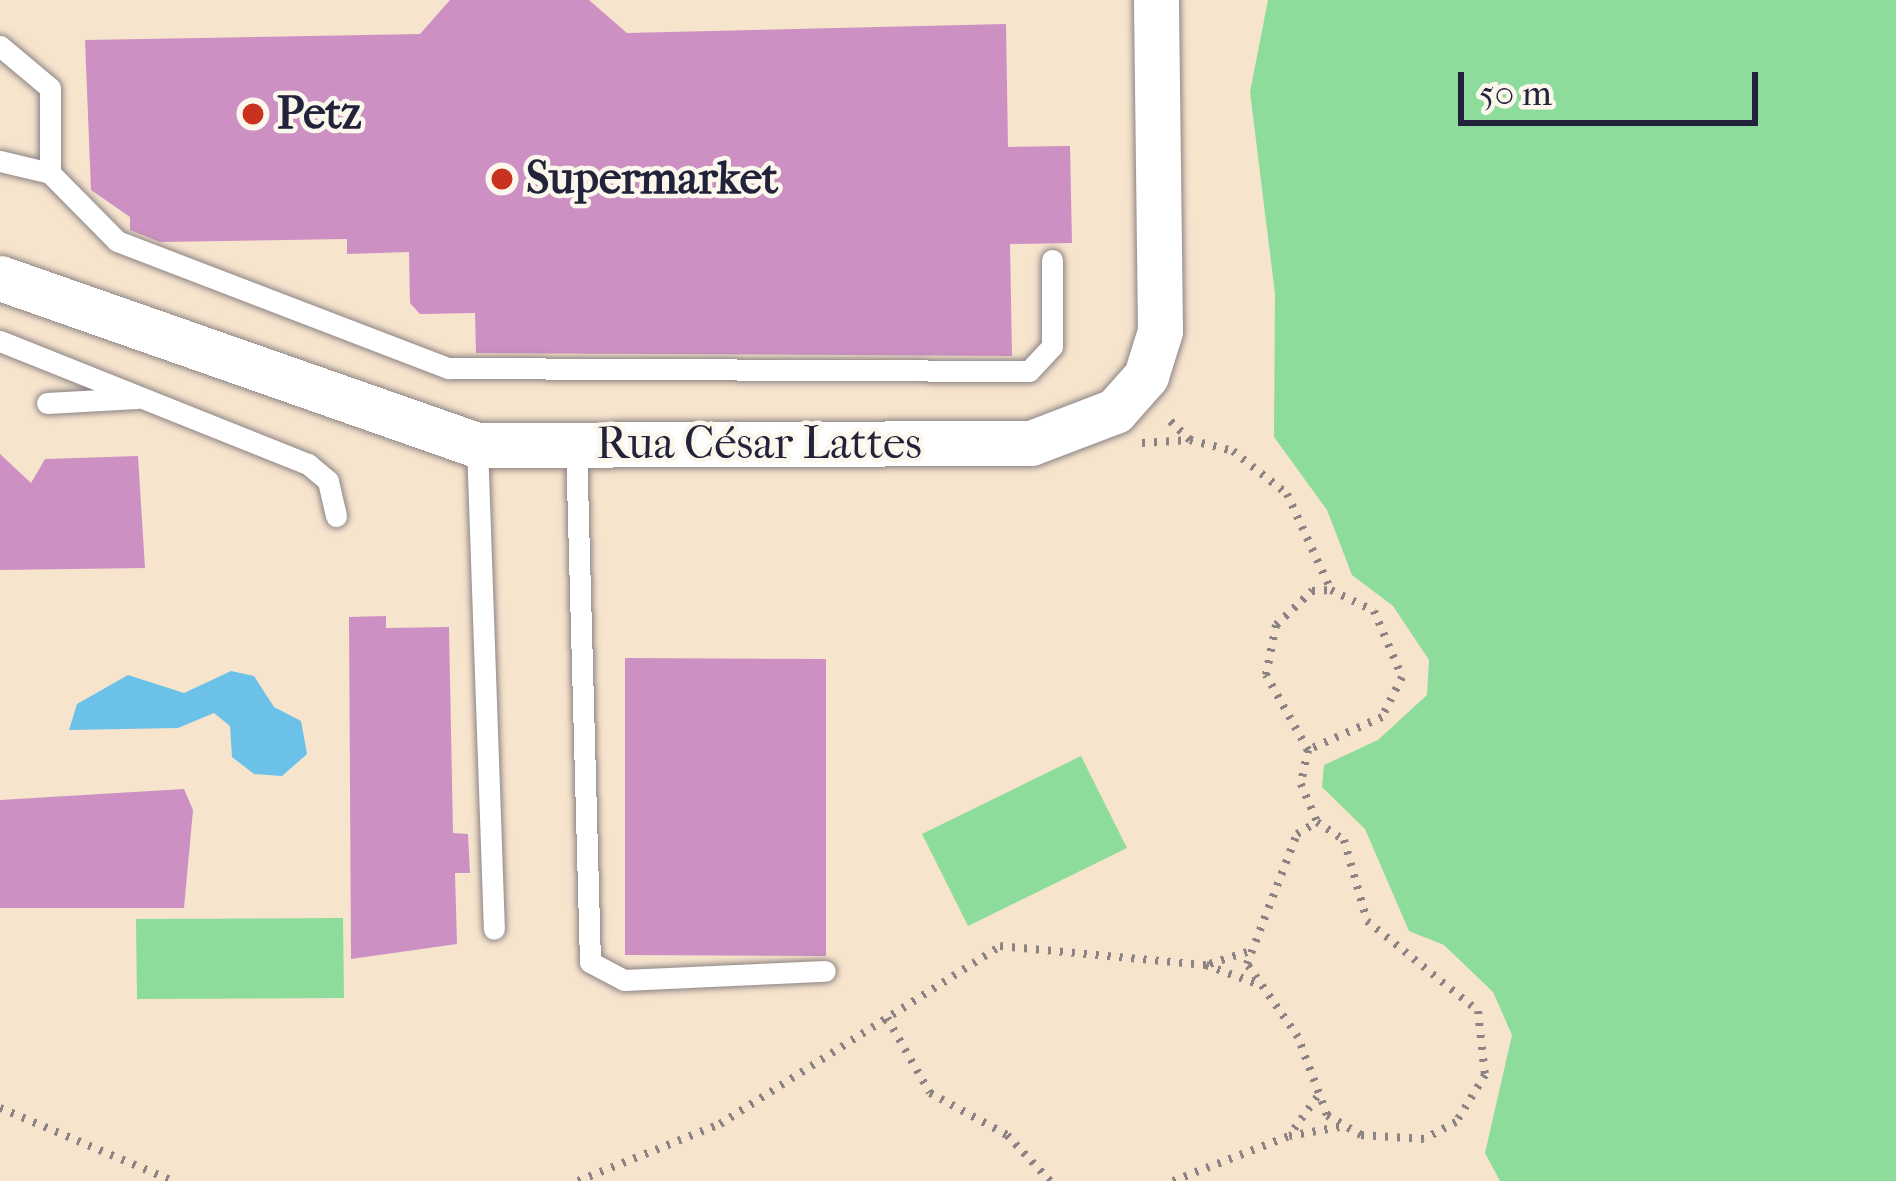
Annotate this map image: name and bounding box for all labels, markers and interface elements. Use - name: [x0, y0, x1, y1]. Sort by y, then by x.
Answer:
- scale bar: [1464, 48, 1764, 122]
- text: 50 m: [1479, 72, 1552, 114]
- place label: Petz: [277, 87, 361, 141]
- marker: Petz: [240, 101, 266, 127]
- place label: Supermarket: [526, 152, 778, 206]
- marker: Supermarket: [489, 166, 515, 192]
- street label: Rua César Lattes: [596, 417, 922, 471]

